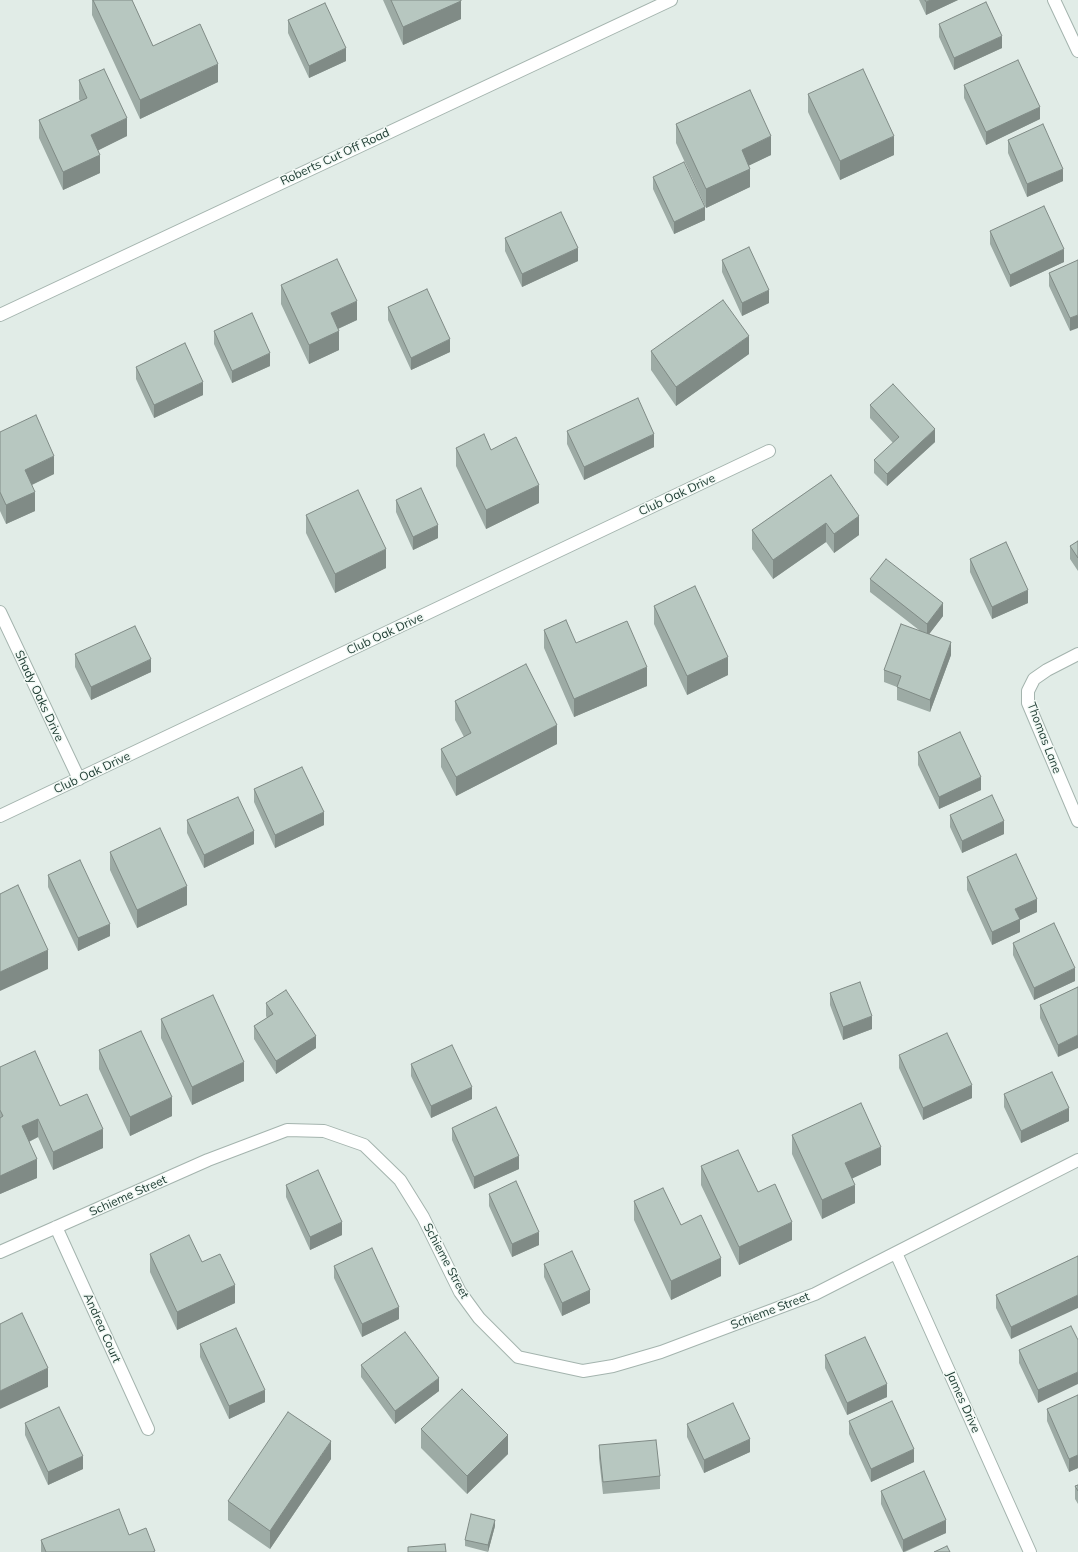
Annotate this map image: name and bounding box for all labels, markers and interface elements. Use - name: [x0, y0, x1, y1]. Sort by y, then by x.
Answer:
- street label: Roberts Cut Off Road: [278, 125, 392, 189]
- street label: Club Oak Drive: [636, 471, 718, 519]
- street label: Club Oak Drive: [344, 610, 426, 658]
- street label: Shady Oaks Drive: [12, 648, 66, 744]
- street label: Thomas Lane: [1024, 700, 1064, 776]
- street label: Club Oak Drive: [51, 749, 133, 797]
- street label: Schieme Street: [87, 1172, 169, 1220]
- street label: Schieme Street: [420, 1221, 472, 1301]
- street label: Schieme Street: [729, 1289, 811, 1333]
- street label: Andrea Court: [80, 1291, 124, 1365]
- street label: James Drive: [943, 1369, 983, 1435]

